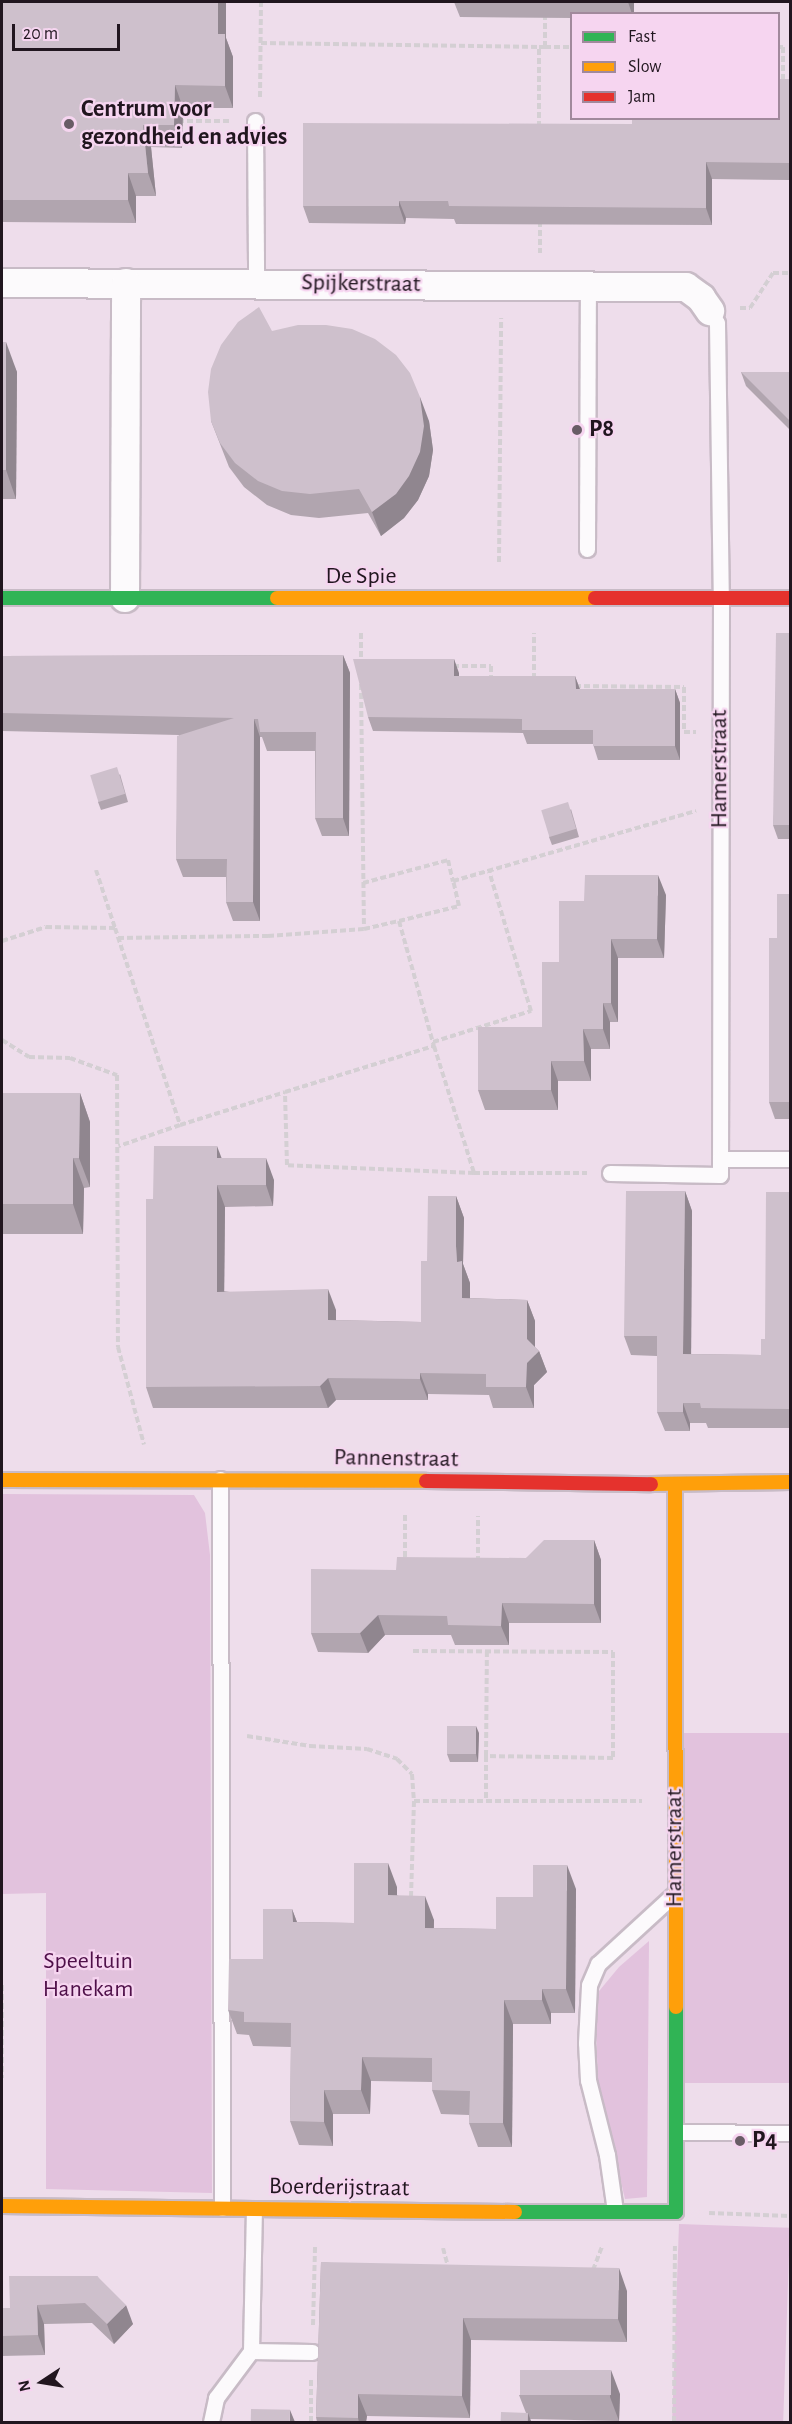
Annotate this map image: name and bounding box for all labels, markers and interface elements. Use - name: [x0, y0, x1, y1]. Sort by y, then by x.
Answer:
- scale bar: [15, 12, 123, 50]
- legend: [570, 12, 780, 120]
- text: 20 m: [23, 25, 58, 43]
- text: Fast: [628, 28, 656, 46]
- text: Slow: [628, 58, 661, 76]
- text: Jam: [628, 88, 656, 106]
- place label: Centrum voor gezondheid en advies: [81, 96, 287, 152]
- marker: Centrum voor gezondheid en advies: [62, 117, 76, 131]
- street label: Spijkerstraat: [301, 269, 421, 299]
- place label: P8: [589, 416, 614, 444]
- marker: P8: [570, 423, 584, 437]
- street label: De Spie: [326, 563, 396, 591]
- street label: Hamerstraat: [706, 710, 734, 828]
- street label: Pannenstraat: [333, 1444, 459, 1474]
- street label: Hamerstraat: [661, 1789, 689, 1907]
- park label: Speeltuin Hanekam: [43, 1948, 133, 2004]
- place label: P4: [752, 2127, 777, 2155]
- marker: P4: [733, 2134, 747, 2148]
- street label: Boerderijstraat: [268, 2172, 410, 2204]
- north arrow: [12, 2352, 72, 2412]
- text: N: [15, 2379, 33, 2393]

